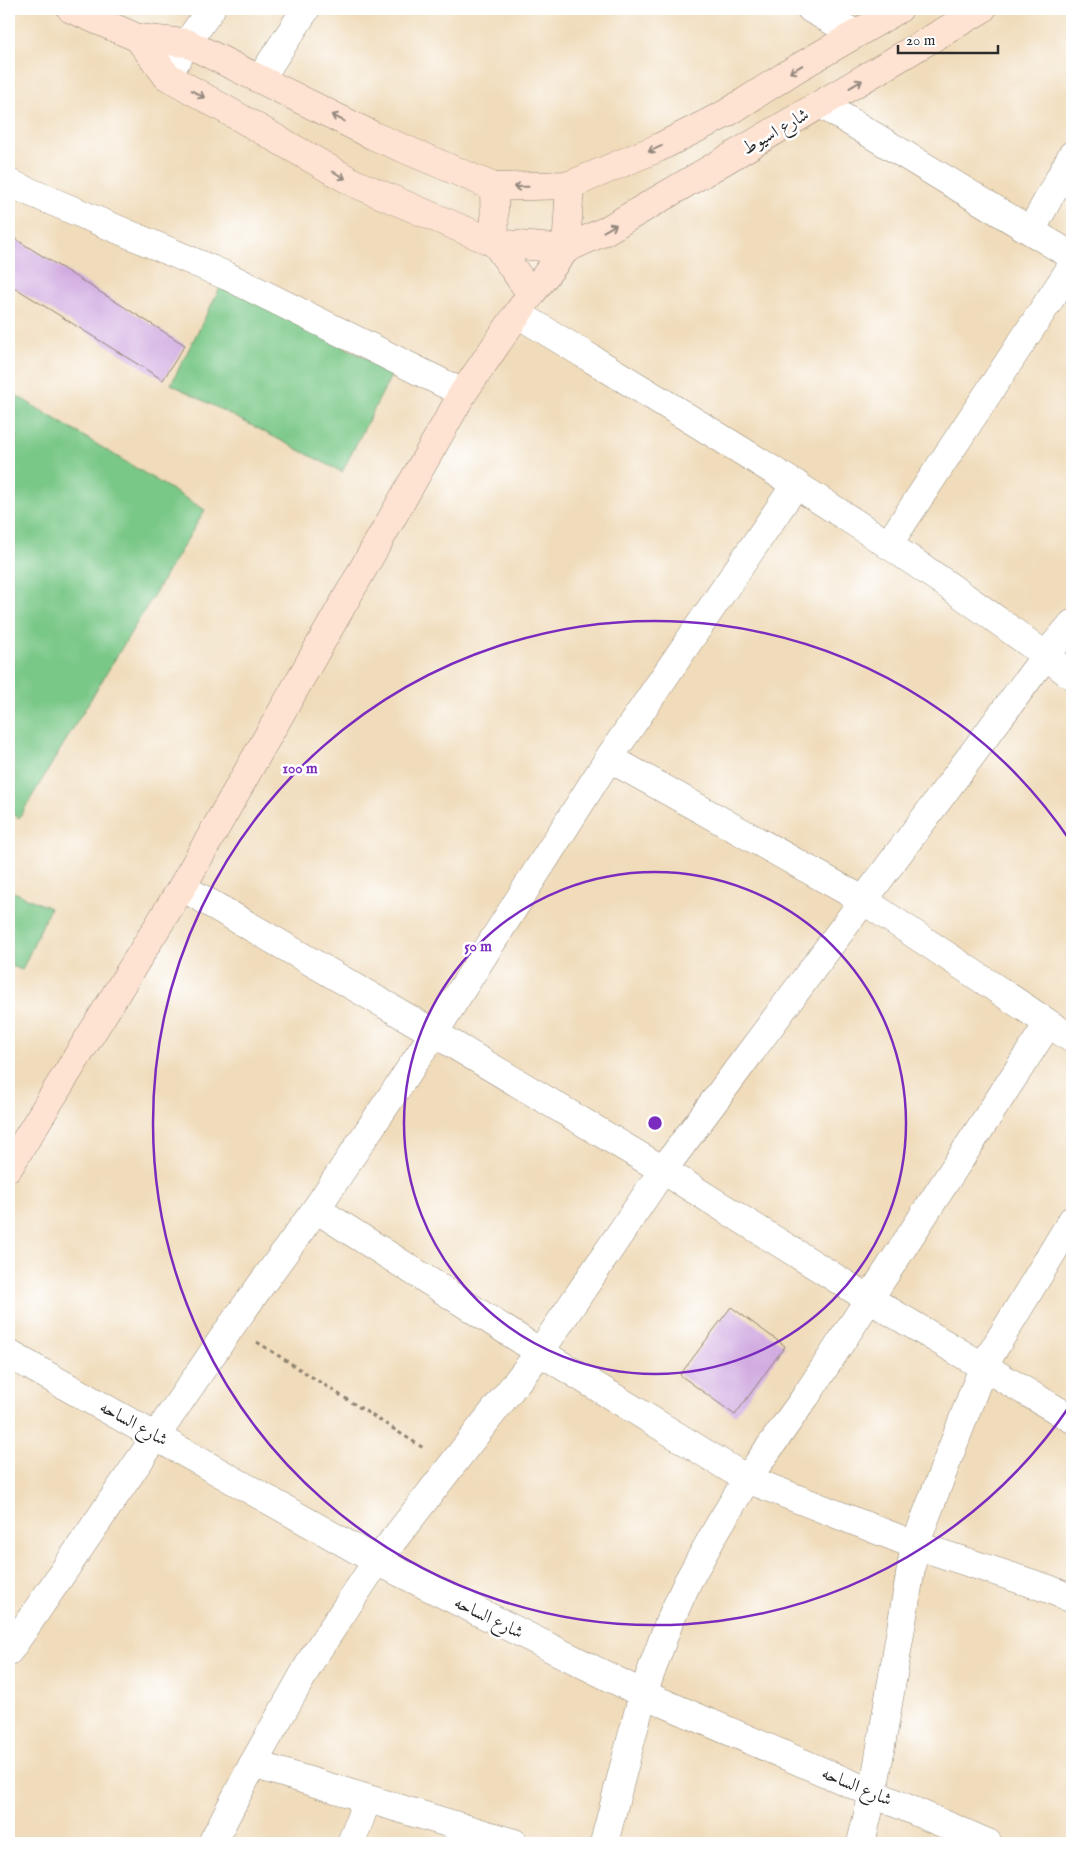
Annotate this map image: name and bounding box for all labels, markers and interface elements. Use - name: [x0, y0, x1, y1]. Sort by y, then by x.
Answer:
- scale bar: [898, 22, 998, 54]
- text: 20 m: [906, 31, 936, 50]
- one-way arrow: [790, 64, 804, 74]
- one-way arrow: [848, 78, 862, 88]
- one-way arrow: [190, 90, 205, 99]
- street label: شارع اسيوط: [738, 104, 815, 163]
- one-way arrow: [331, 113, 346, 123]
- one-way arrow: [648, 144, 663, 154]
- one-way arrow: [332, 170, 346, 180]
- one-way arrow: [514, 182, 530, 191]
- one-way arrow: [603, 223, 618, 233]
- text: 100 m: [282, 759, 318, 778]
- text: 50 m: [464, 937, 492, 956]
- centre of rings: [646, 1114, 664, 1132]
- street label: شارع الساحه: [94, 1396, 171, 1454]
- street label: شارع الساحه: [449, 1592, 527, 1647]
- street label: شارع الساحه: [817, 1762, 895, 1814]

